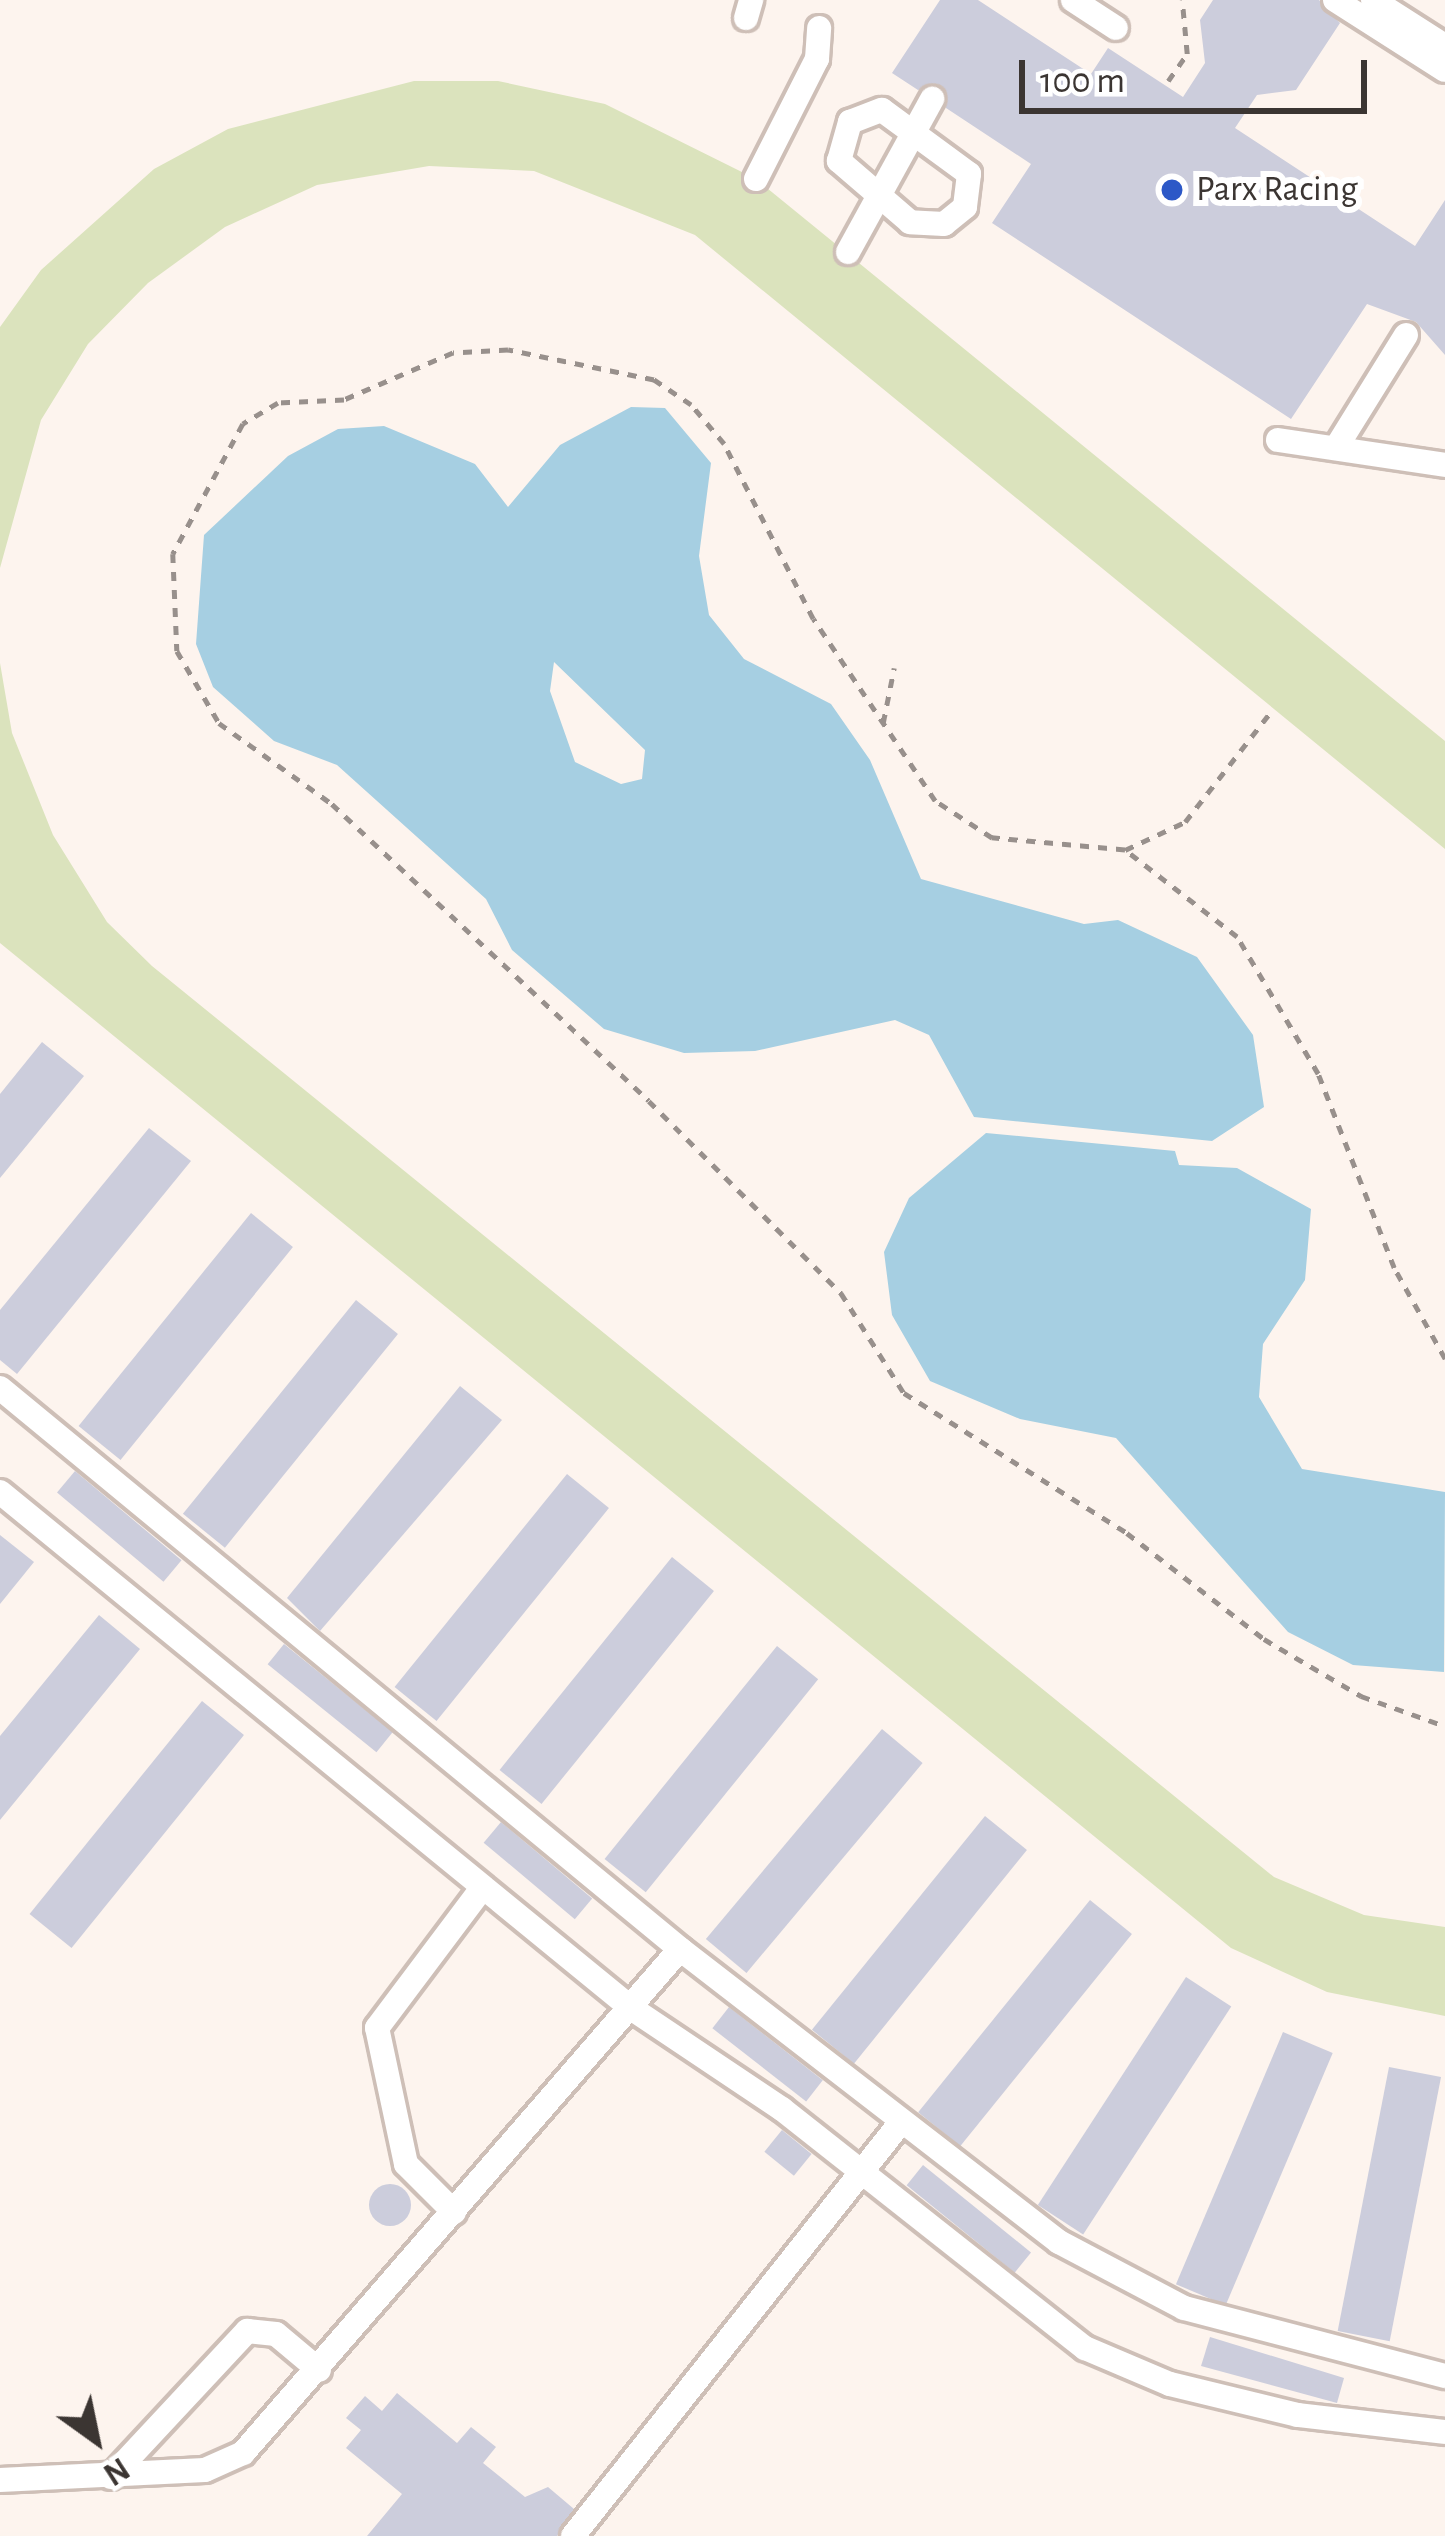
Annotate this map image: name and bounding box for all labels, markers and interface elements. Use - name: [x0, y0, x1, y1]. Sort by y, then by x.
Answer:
- scale bar: [1025, 36, 1373, 110]
- text: 100 m: [1040, 63, 1125, 99]
- place label: Parx Racing: [1196, 168, 1358, 212]
- marker: Parx Racing: [1159, 177, 1185, 203]
- north arrow: [36, 2380, 156, 2500]
- text: N: [97, 2451, 134, 2491]

